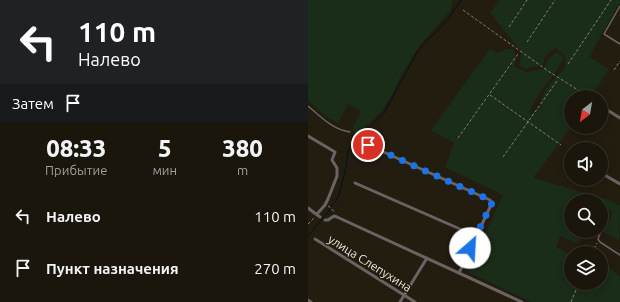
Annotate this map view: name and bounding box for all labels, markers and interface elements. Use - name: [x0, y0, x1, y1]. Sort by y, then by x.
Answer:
- icon: left: [12, 16, 64, 68]
- text: 110 m: [78, 16, 156, 47]
- text: Налево: [78, 49, 141, 69]
- north arrow: [564, 90, 608, 134]
- map controls: [564, 90, 608, 290]
- icon: arrive: [62, 92, 84, 114]
- text: Затем: [12, 95, 54, 112]
- pin: [351, 128, 385, 162]
- icon: arrive: [357, 134, 379, 156]
- text: 08:33: [46, 135, 106, 162]
- text: 5: [158, 135, 172, 162]
- text: 380: [222, 135, 263, 162]
- button: sound: [564, 142, 608, 186]
- text: Прибытие: [45, 163, 107, 177]
- text: мин: [152, 163, 177, 177]
- text: m: [237, 163, 248, 177]
- button: search: [564, 194, 608, 238]
- icon: left: [12, 205, 34, 227]
- text: Налево: [46, 208, 101, 225]
- text: 110 m: [254, 208, 296, 225]
- position arrow: [449, 227, 491, 269]
- street label: улица Слепухина: [326, 232, 414, 294]
- button: layers: [564, 246, 608, 290]
- icon: arrive: [12, 257, 34, 279]
- text: Пункт назначения: [46, 260, 179, 277]
- text: 270 m: [254, 260, 296, 277]

